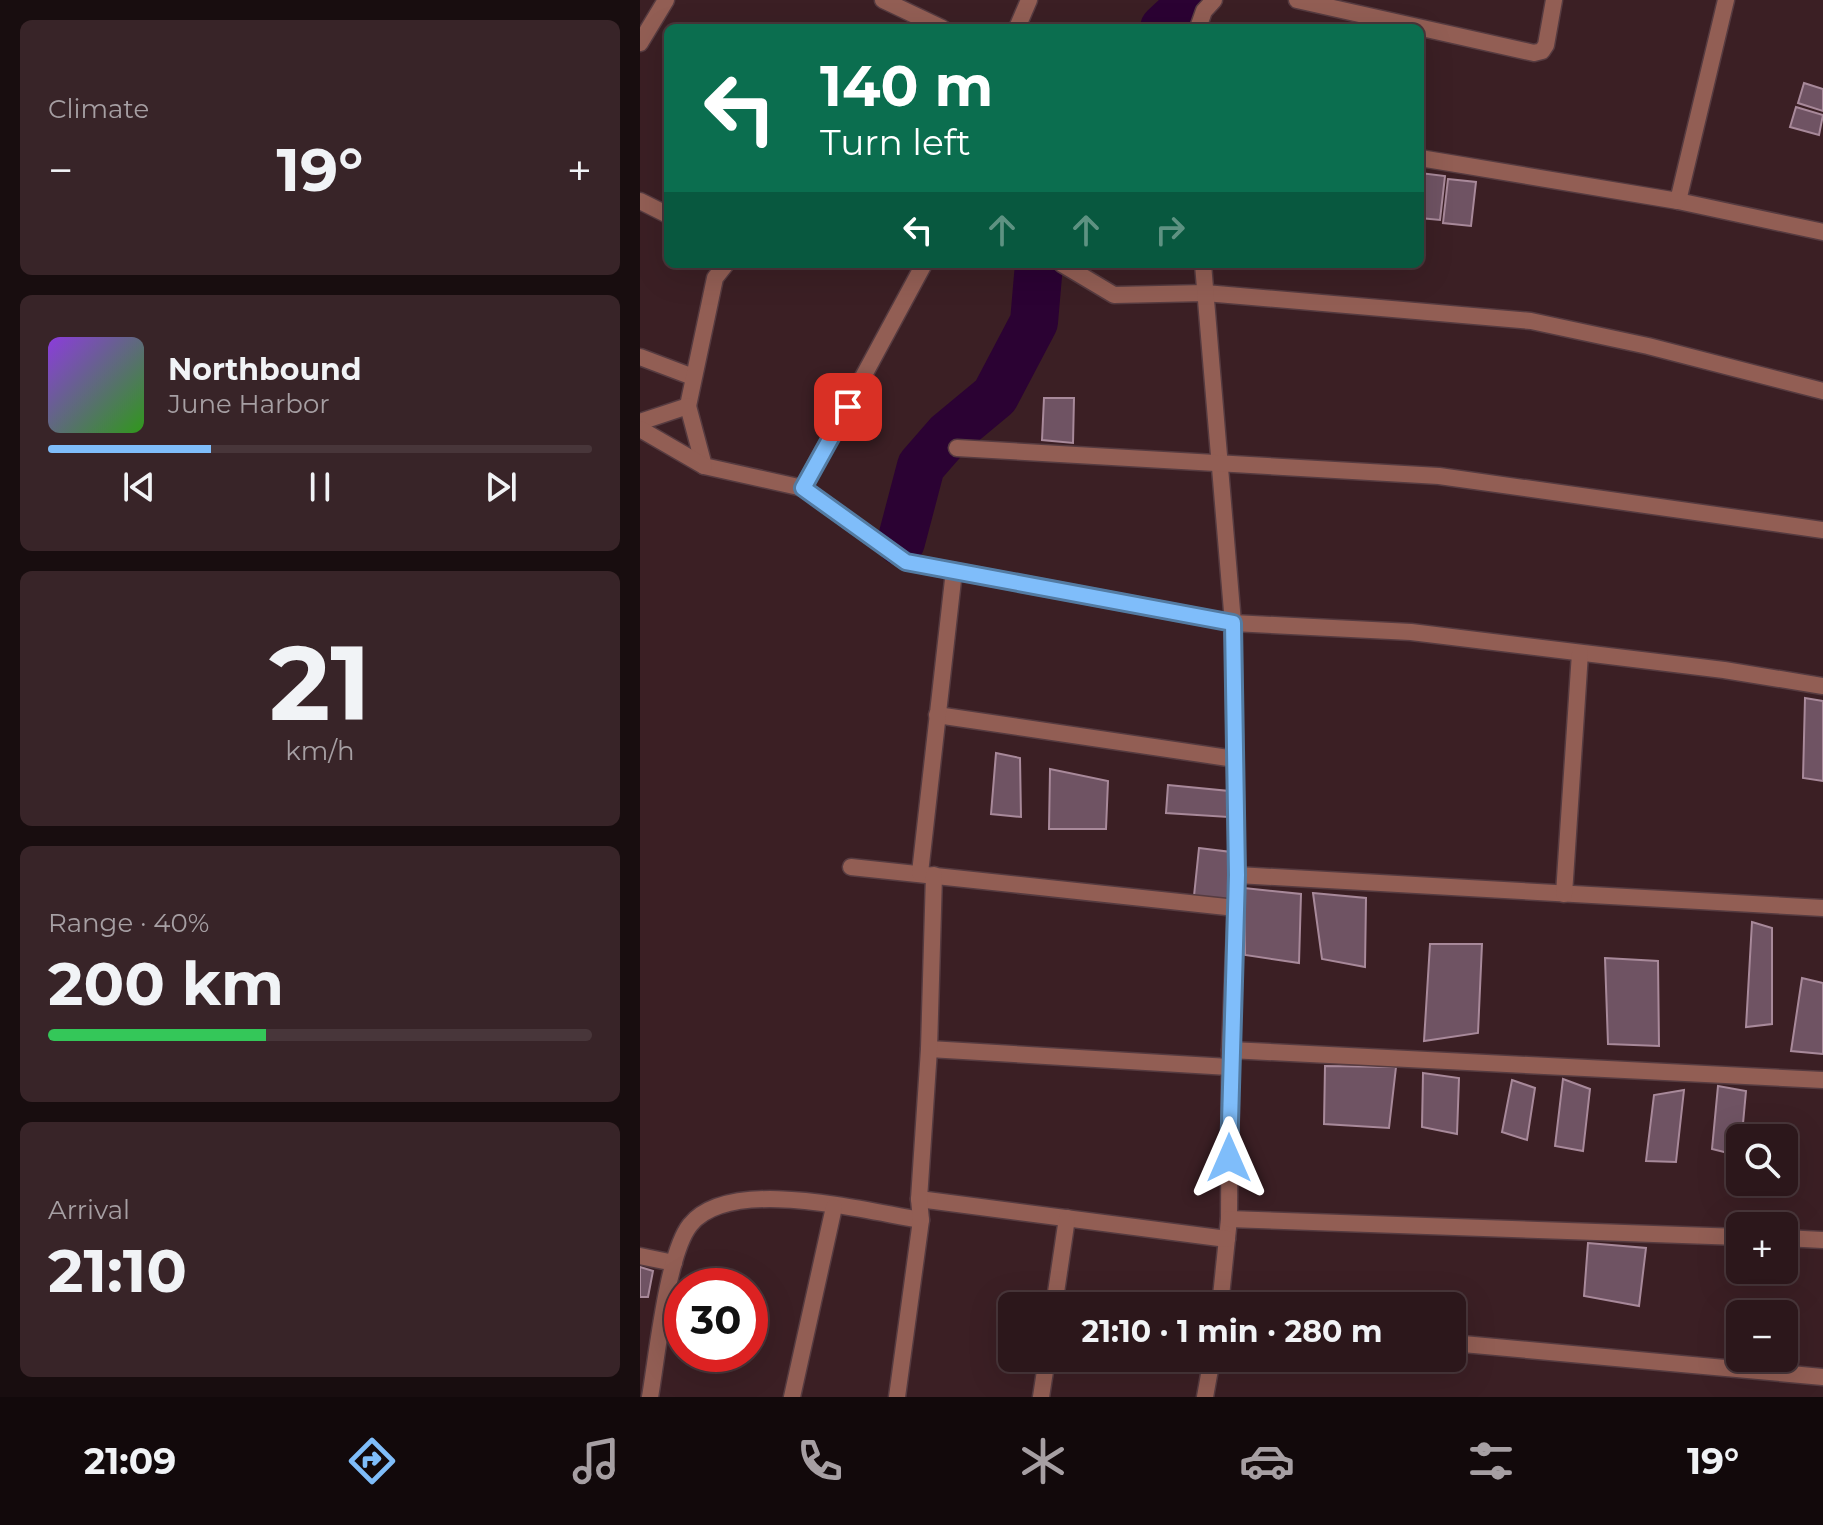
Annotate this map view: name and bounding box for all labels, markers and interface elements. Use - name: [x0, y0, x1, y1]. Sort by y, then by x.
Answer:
- text: 140 m: [820, 52, 993, 120]
- icon: left: [688, 56, 792, 160]
- text: Climate: [48, 93, 149, 125]
- text: Turn left: [820, 120, 971, 164]
- text: 19°: [277, 133, 363, 206]
- text: −: [48, 143, 73, 197]
- text: +: [567, 143, 592, 197]
- icon: left: [896, 208, 940, 252]
- icon: ahead: [980, 208, 1024, 252]
- icon: ahead: [1064, 208, 1108, 252]
- icon: right: [1148, 208, 1192, 252]
- text: Northbound: [168, 351, 362, 388]
- pin: [814, 373, 882, 441]
- icon: arrive: [826, 385, 870, 429]
- text: June Harbor: [168, 388, 330, 420]
- icon: previous: [117, 465, 161, 509]
- icon: pause: [298, 465, 342, 509]
- icon: next: [479, 465, 523, 509]
- text: 21: [269, 619, 371, 746]
- text: km/h: [285, 735, 355, 767]
- text: Range · 40%: [48, 907, 209, 939]
- text: 200 km: [48, 947, 284, 1020]
- position arrow: [1187, 1116, 1271, 1200]
- map controls: [1726, 1124, 1798, 1372]
- button: search: [1726, 1124, 1798, 1196]
- text: Arrival: [48, 1194, 130, 1226]
- button: +: [1726, 1212, 1798, 1284]
- text: 21:10: [48, 1234, 187, 1307]
- speed limit sign: 30: [664, 1268, 768, 1372]
- button: −: [1726, 1300, 1798, 1372]
- text: 21:10 · 1 min · 280 m: [1082, 1313, 1382, 1350]
- icon: directions: [344, 1433, 400, 1489]
- icon: music: [568, 1433, 624, 1489]
- icon: phone: [792, 1433, 848, 1489]
- icon: climate: [1015, 1433, 1071, 1489]
- icon: car: [1239, 1433, 1295, 1489]
- icon: filters: [1463, 1433, 1519, 1489]
- text: 21:09: [84, 1439, 176, 1483]
- text: 19°: [1687, 1439, 1739, 1483]

